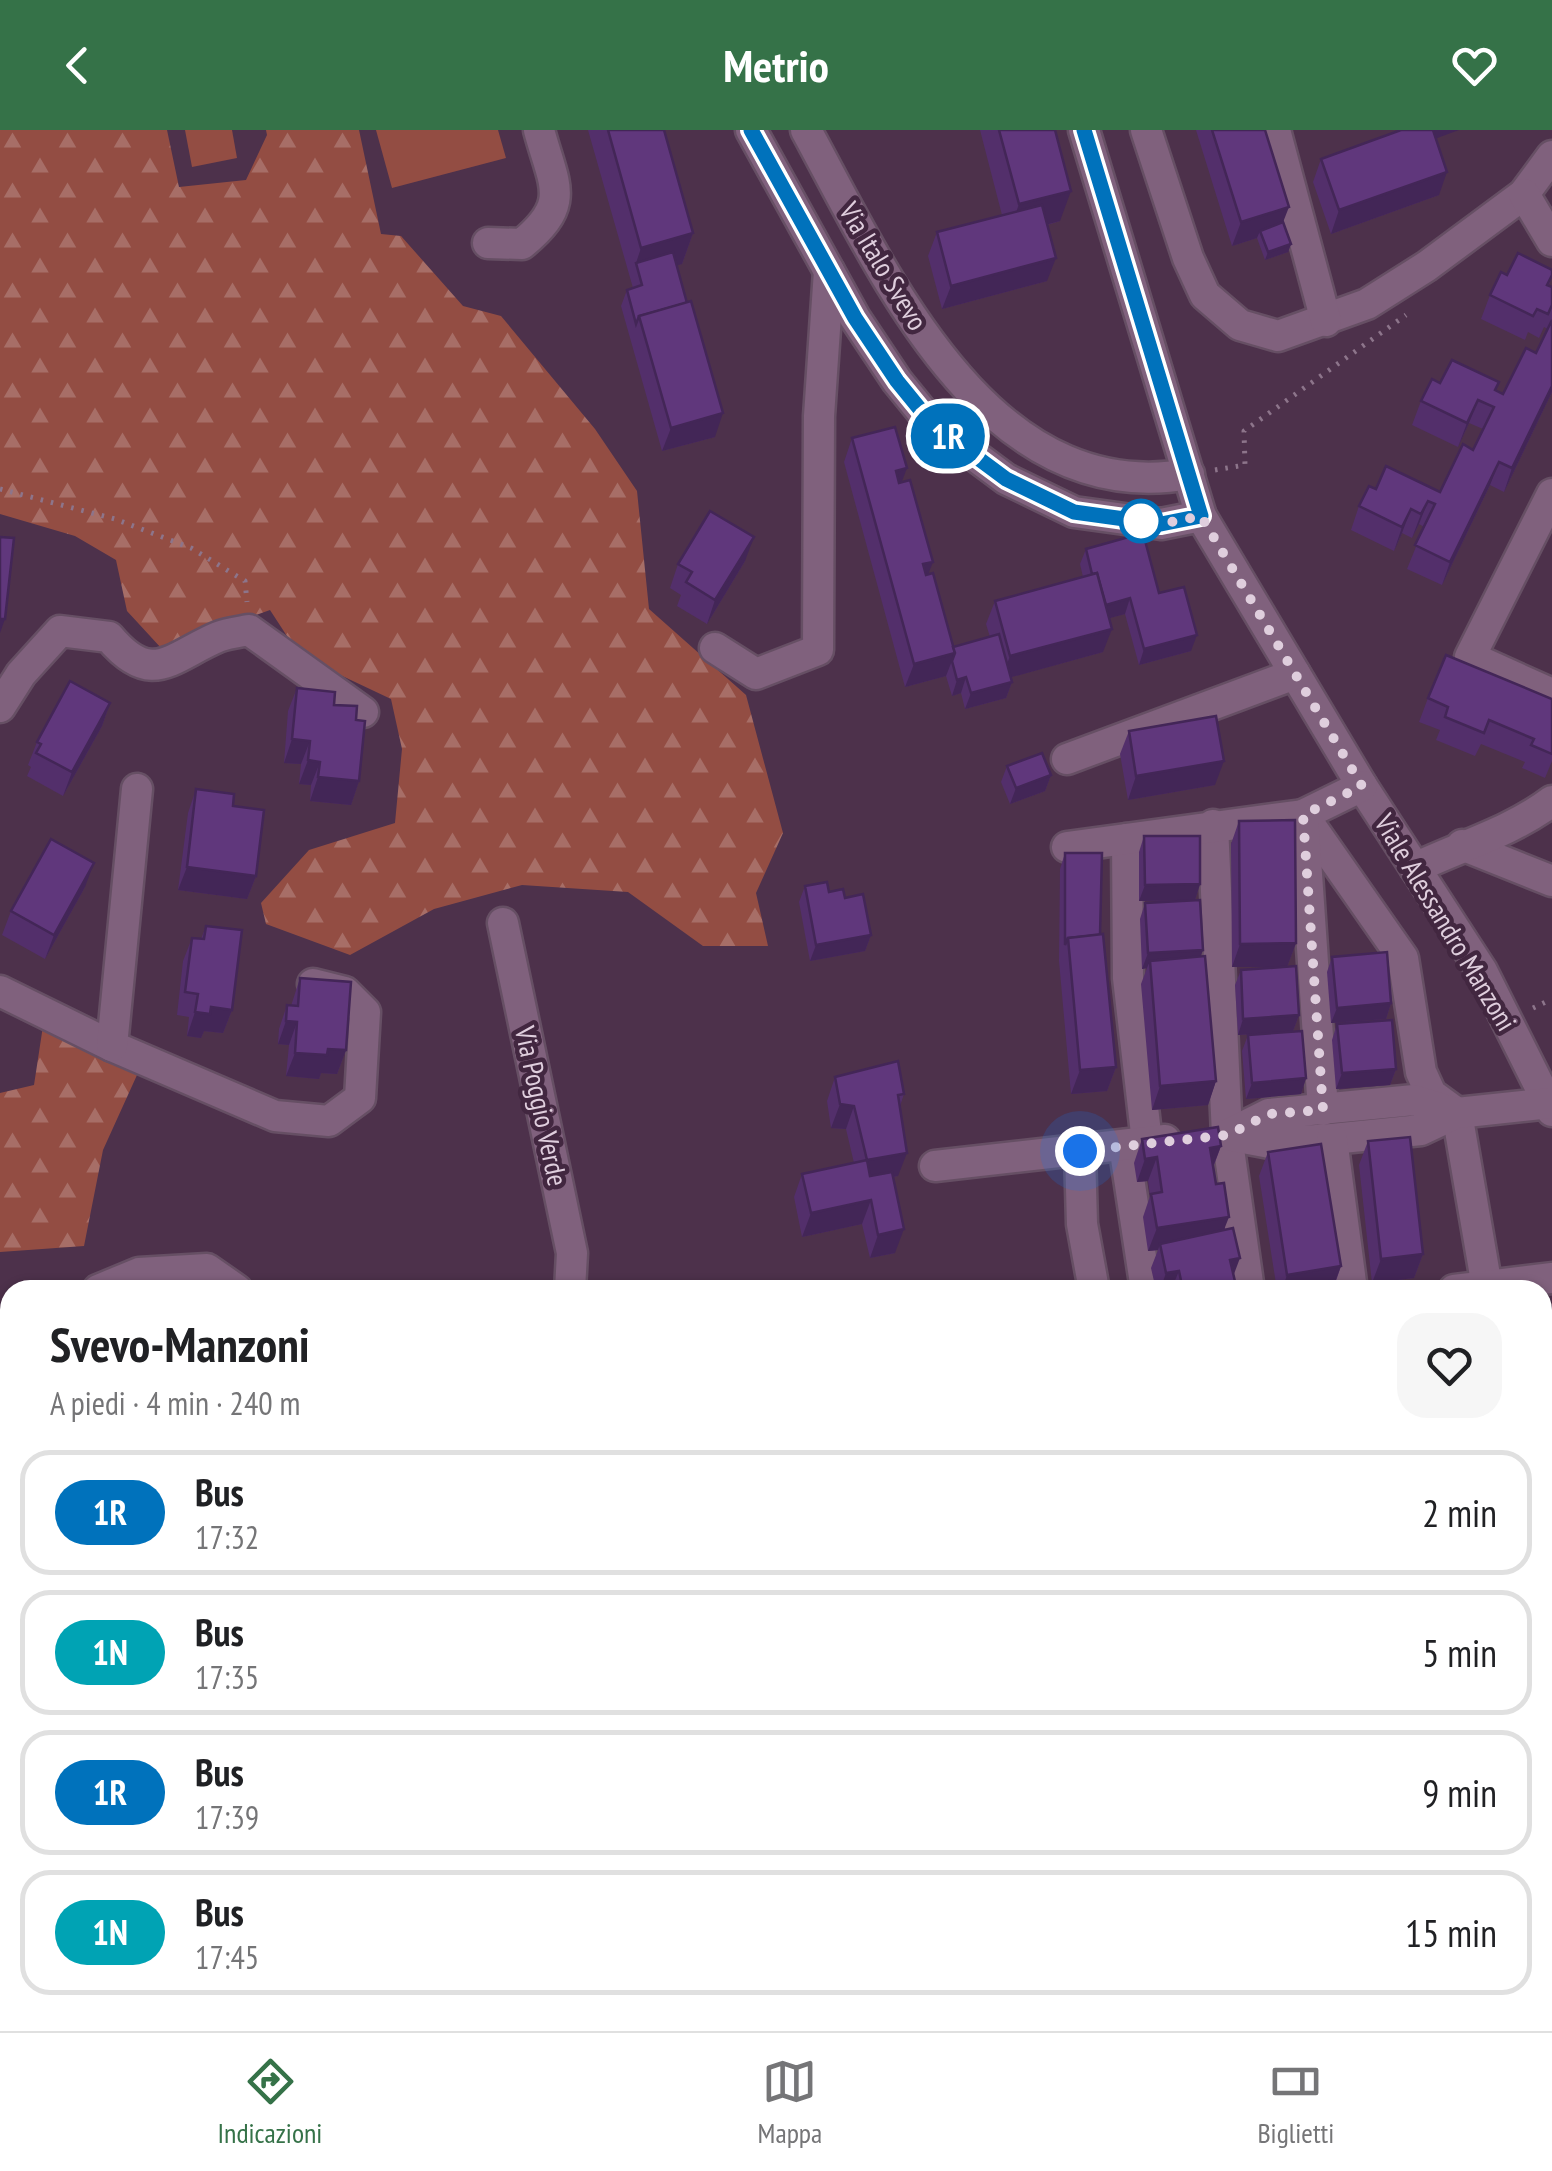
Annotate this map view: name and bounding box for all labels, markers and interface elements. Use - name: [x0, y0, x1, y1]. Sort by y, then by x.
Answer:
- text: Metrio: [723, 36, 829, 94]
- icon: back: [50, 38, 105, 93]
- icon: heart: [1447, 38, 1502, 93]
- street label: Via Italo Svevo: [831, 194, 937, 337]
- line badge: 1R: [903, 404, 993, 468]
- text: 1R: [931, 413, 965, 459]
- unlabelled marker: [1120, 500, 1162, 542]
- street label: Viale Alessandro Manzoni: [1366, 806, 1525, 1037]
- street label: Via Poggio Verde: [507, 1022, 577, 1189]
- your location: [1055, 1126, 1105, 1176]
- text: Svevo-Manzoni: [50, 1313, 310, 1375]
- button: heart: [1397, 1313, 1502, 1418]
- text: A piedi · 4 min · 240 m: [50, 1382, 300, 1424]
- text: Bus: [195, 1467, 244, 1516]
- text: 2 min: [1422, 1488, 1497, 1537]
- text: 1R: [93, 1489, 127, 1535]
- text: 17:32: [195, 1516, 259, 1558]
- text: Bus: [195, 1607, 244, 1656]
- text: 5 min: [1422, 1628, 1497, 1677]
- text: 1N: [92, 1629, 128, 1675]
- text: 17:35: [195, 1656, 259, 1698]
- text: Bus: [195, 1747, 244, 1796]
- text: 9 min: [1422, 1768, 1497, 1817]
- text: 1R: [93, 1769, 127, 1815]
- text: 17:39: [195, 1796, 259, 1838]
- text: Bus: [195, 1887, 244, 1936]
- text: 15 min: [1405, 1908, 1497, 1957]
- text: 1N: [92, 1909, 128, 1955]
- text: 17:45: [195, 1936, 259, 1978]
- tab: Indicazioni: [218, 2054, 322, 2151]
- tab: Mappa: [758, 2054, 822, 2151]
- tab: Biglietti: [1257, 2054, 1334, 2151]

